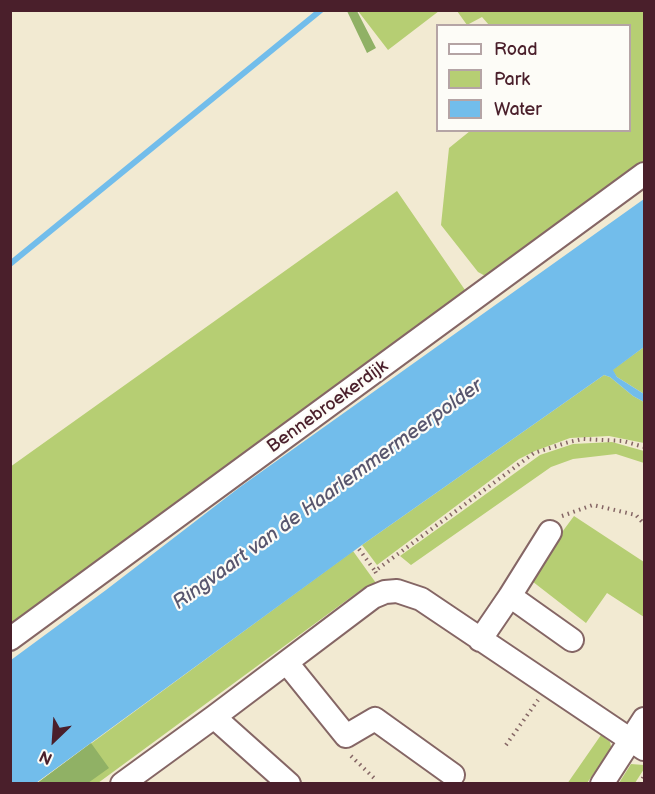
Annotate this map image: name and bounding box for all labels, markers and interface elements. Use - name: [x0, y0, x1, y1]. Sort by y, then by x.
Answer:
- legend: [436, 24, 631, 132]
- text: Road: [494, 39, 538, 60]
- text: Park: [494, 69, 530, 90]
- text: Water: [494, 99, 542, 120]
- street label: Bennebroekerdijk: [263, 356, 393, 458]
- water label: Ringvaart van de Haarlemmermeerpolder: [169, 375, 487, 615]
- north arrow: [24, 710, 84, 770]
- text: N: [37, 746, 56, 768]

